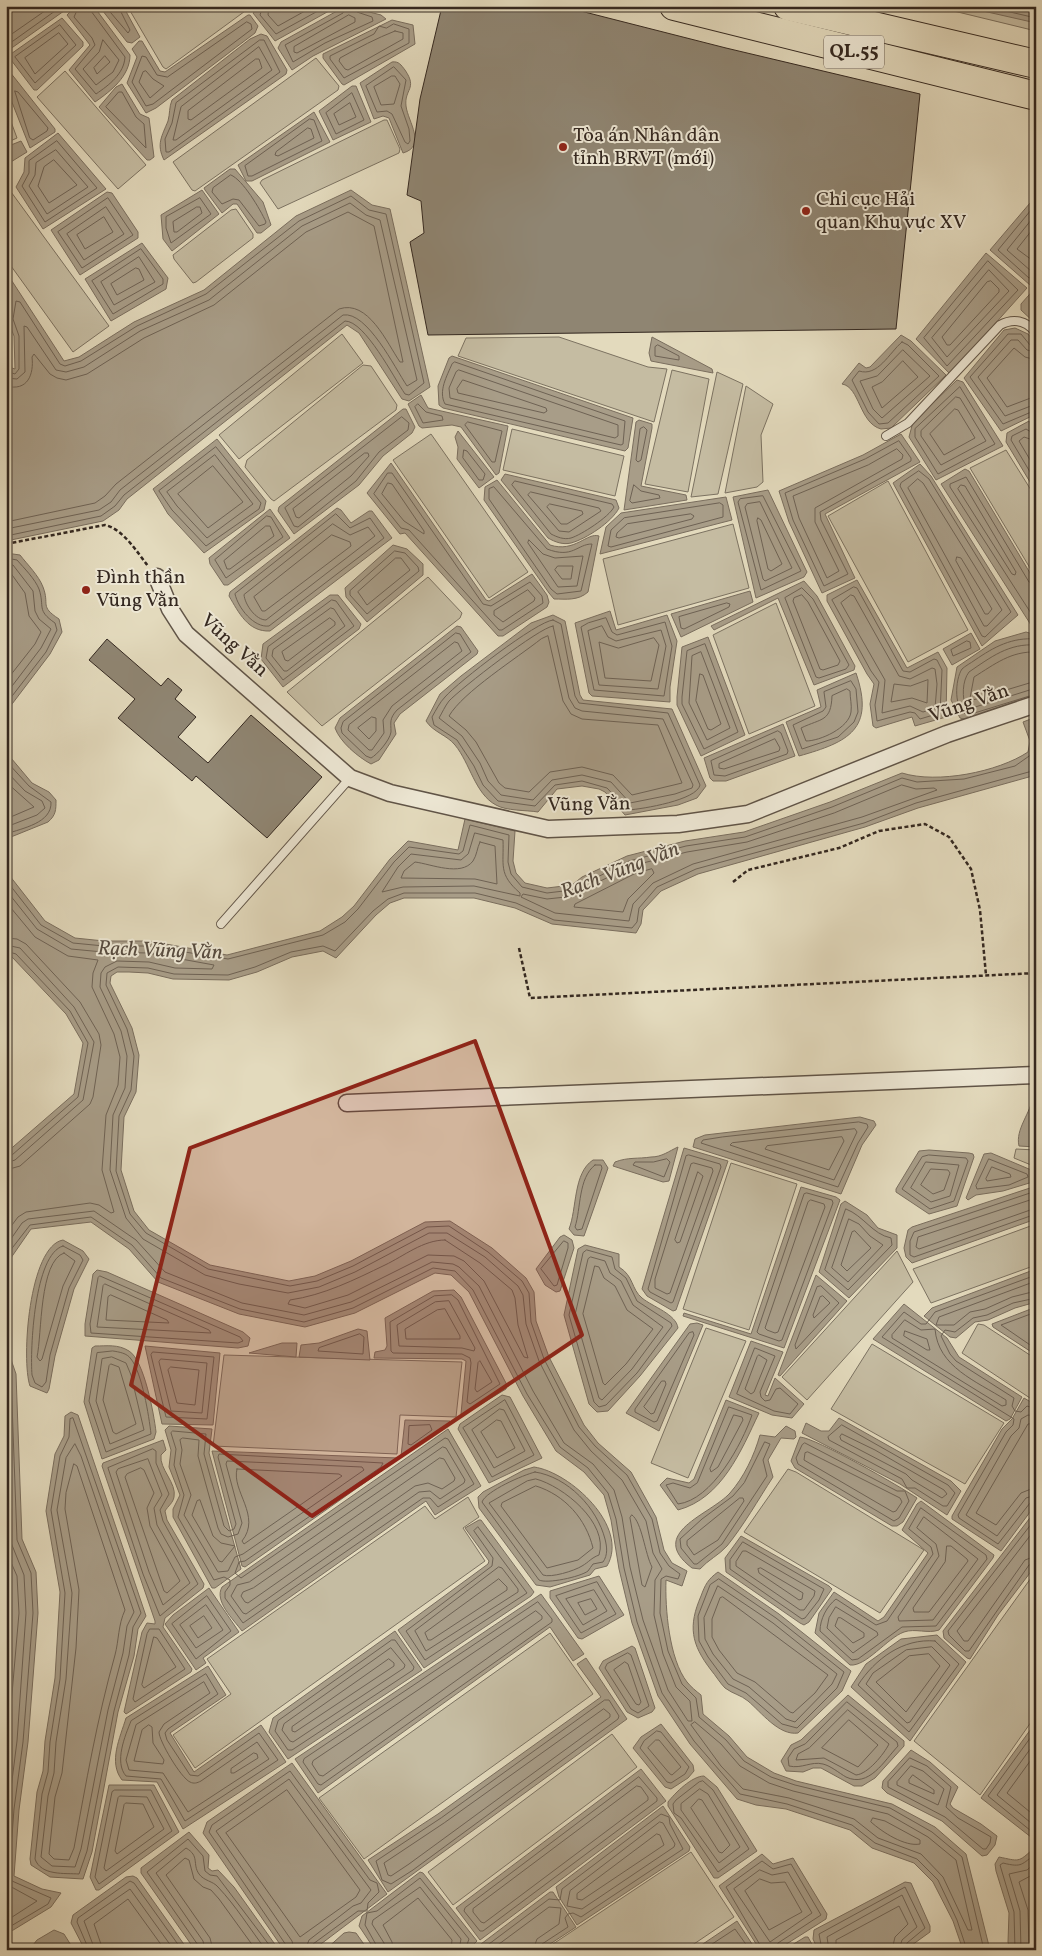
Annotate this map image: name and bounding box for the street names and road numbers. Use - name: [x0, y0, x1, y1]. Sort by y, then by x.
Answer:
- road number: QL.55: [824, 36, 884, 68]
- street label: Vũng Vằn: [194, 608, 274, 684]
- street label: Vũng Vằn: [925, 677, 1013, 731]
- street label: Vũng Vằn: [547, 790, 631, 820]

